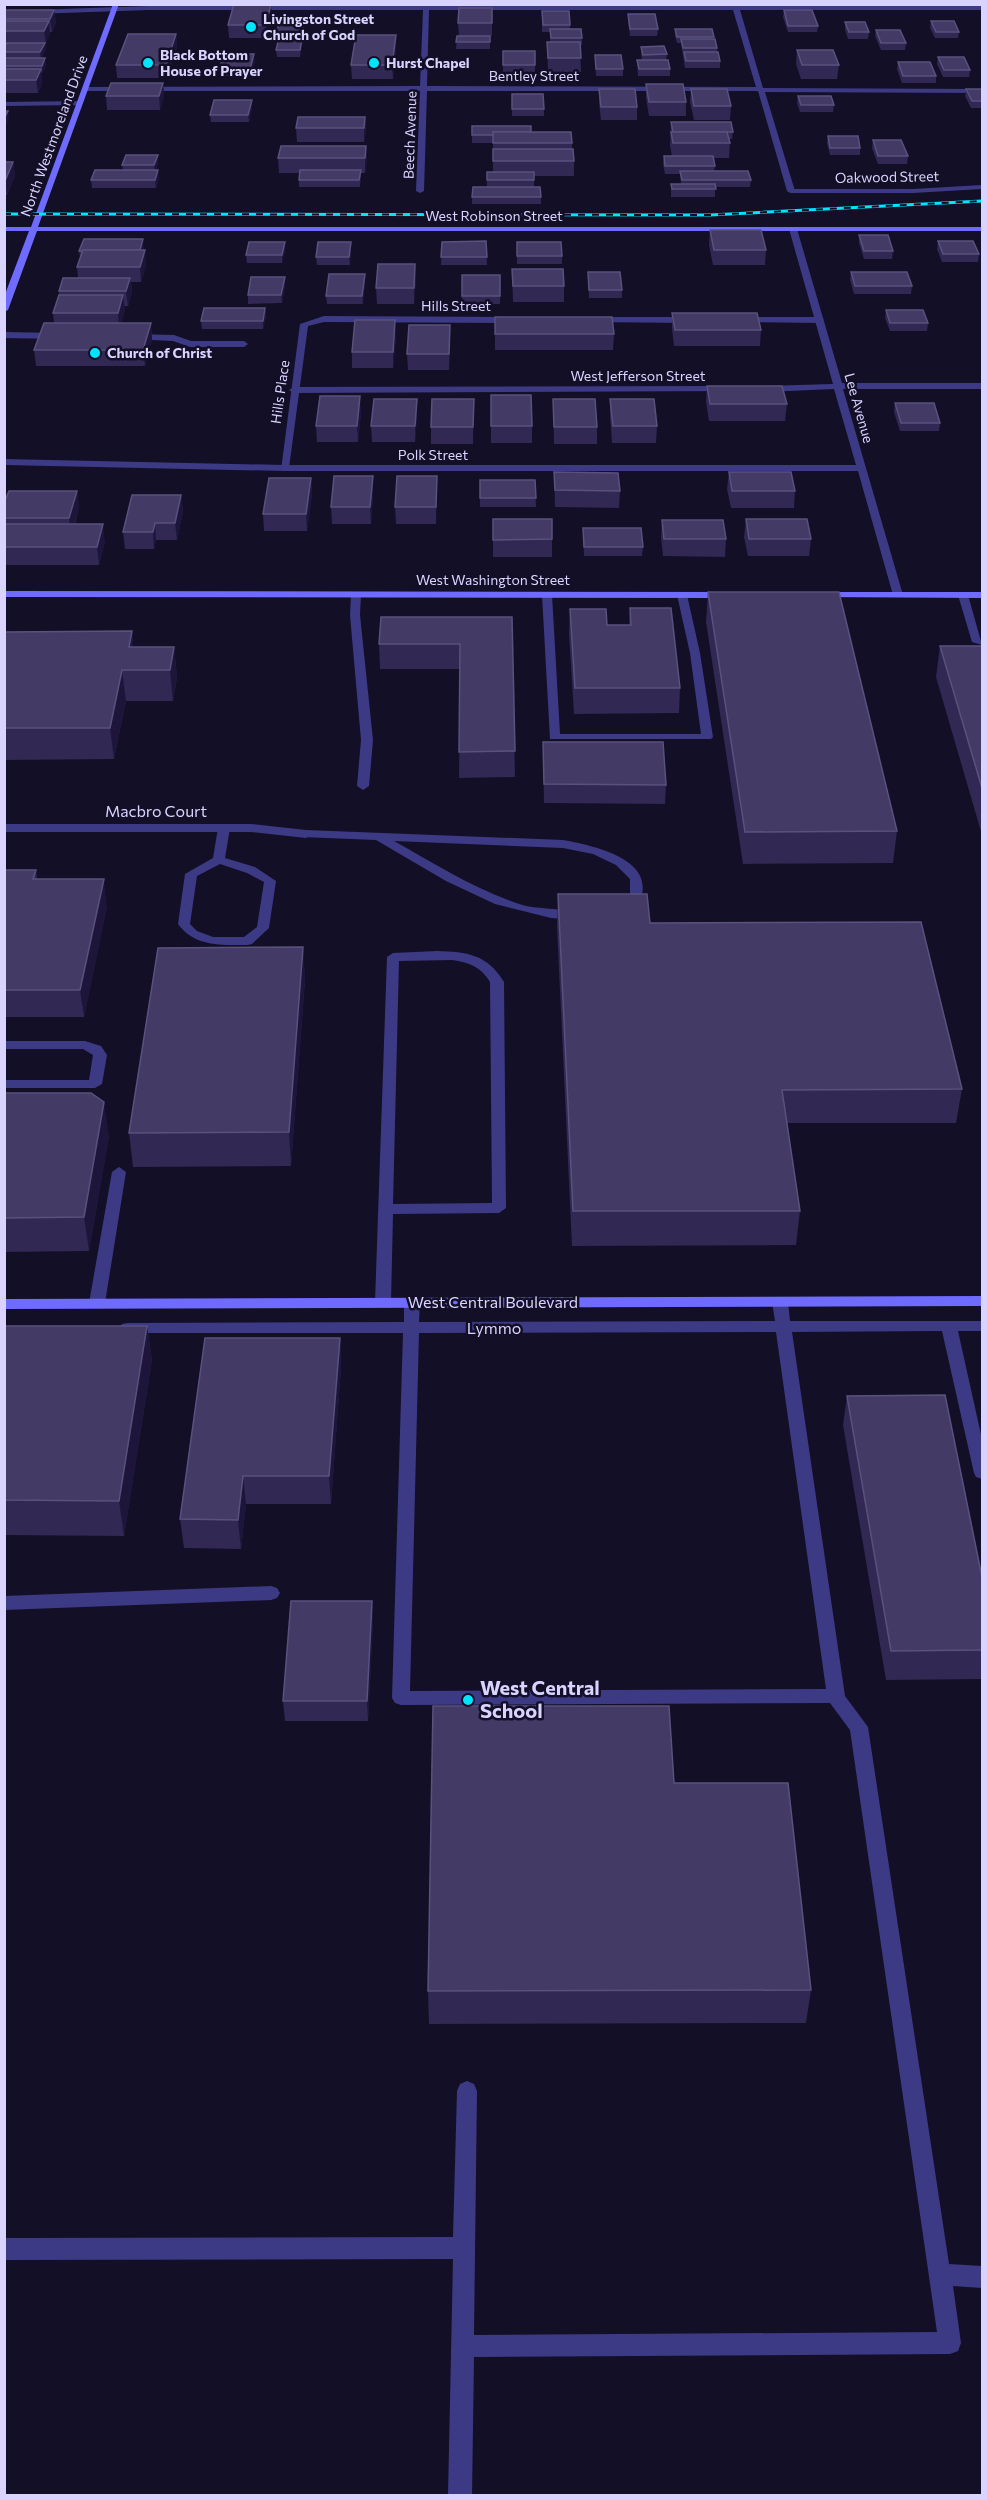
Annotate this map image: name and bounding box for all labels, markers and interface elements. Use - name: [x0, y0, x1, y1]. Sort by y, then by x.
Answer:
- place label: Livingston Street Church of God: [263, 10, 374, 43]
- marker: Livingston Street Church of God: [244, 20, 258, 34]
- place label: Black Bottom House of Prayer: [160, 46, 263, 79]
- street label: North Westmoreland Drive: [16, 53, 91, 219]
- place label: Hurst Chapel: [386, 54, 470, 71]
- marker: Black Bottom House of Prayer: [141, 56, 155, 70]
- marker: Hurst Chapel: [367, 56, 381, 70]
- street label: Bentley Street: [489, 67, 579, 84]
- street label: Beech Avenue: [399, 91, 420, 179]
- street label: Oakwood Street: [835, 167, 940, 186]
- street label: West Robinson Street: [425, 207, 563, 224]
- street label: Hills Street: [421, 297, 491, 314]
- place label: Church of Christ: [107, 344, 212, 361]
- marker: Church of Christ: [88, 346, 102, 360]
- street label: Hills Place: [267, 359, 292, 425]
- street label: West Jefferson Street: [571, 367, 706, 384]
- street label: Lee Avenue: [841, 371, 878, 445]
- street label: Polk Street: [398, 446, 468, 463]
- street label: West Washington Street: [416, 571, 570, 588]
- street label: Macbro Court: [105, 801, 207, 820]
- street label: West Central Boulevard: [408, 1292, 578, 1311]
- street label: Lymmo: [467, 1318, 521, 1337]
- place label: West Central School: [480, 1675, 600, 1722]
- marker: West Central School: [461, 1693, 475, 1707]

